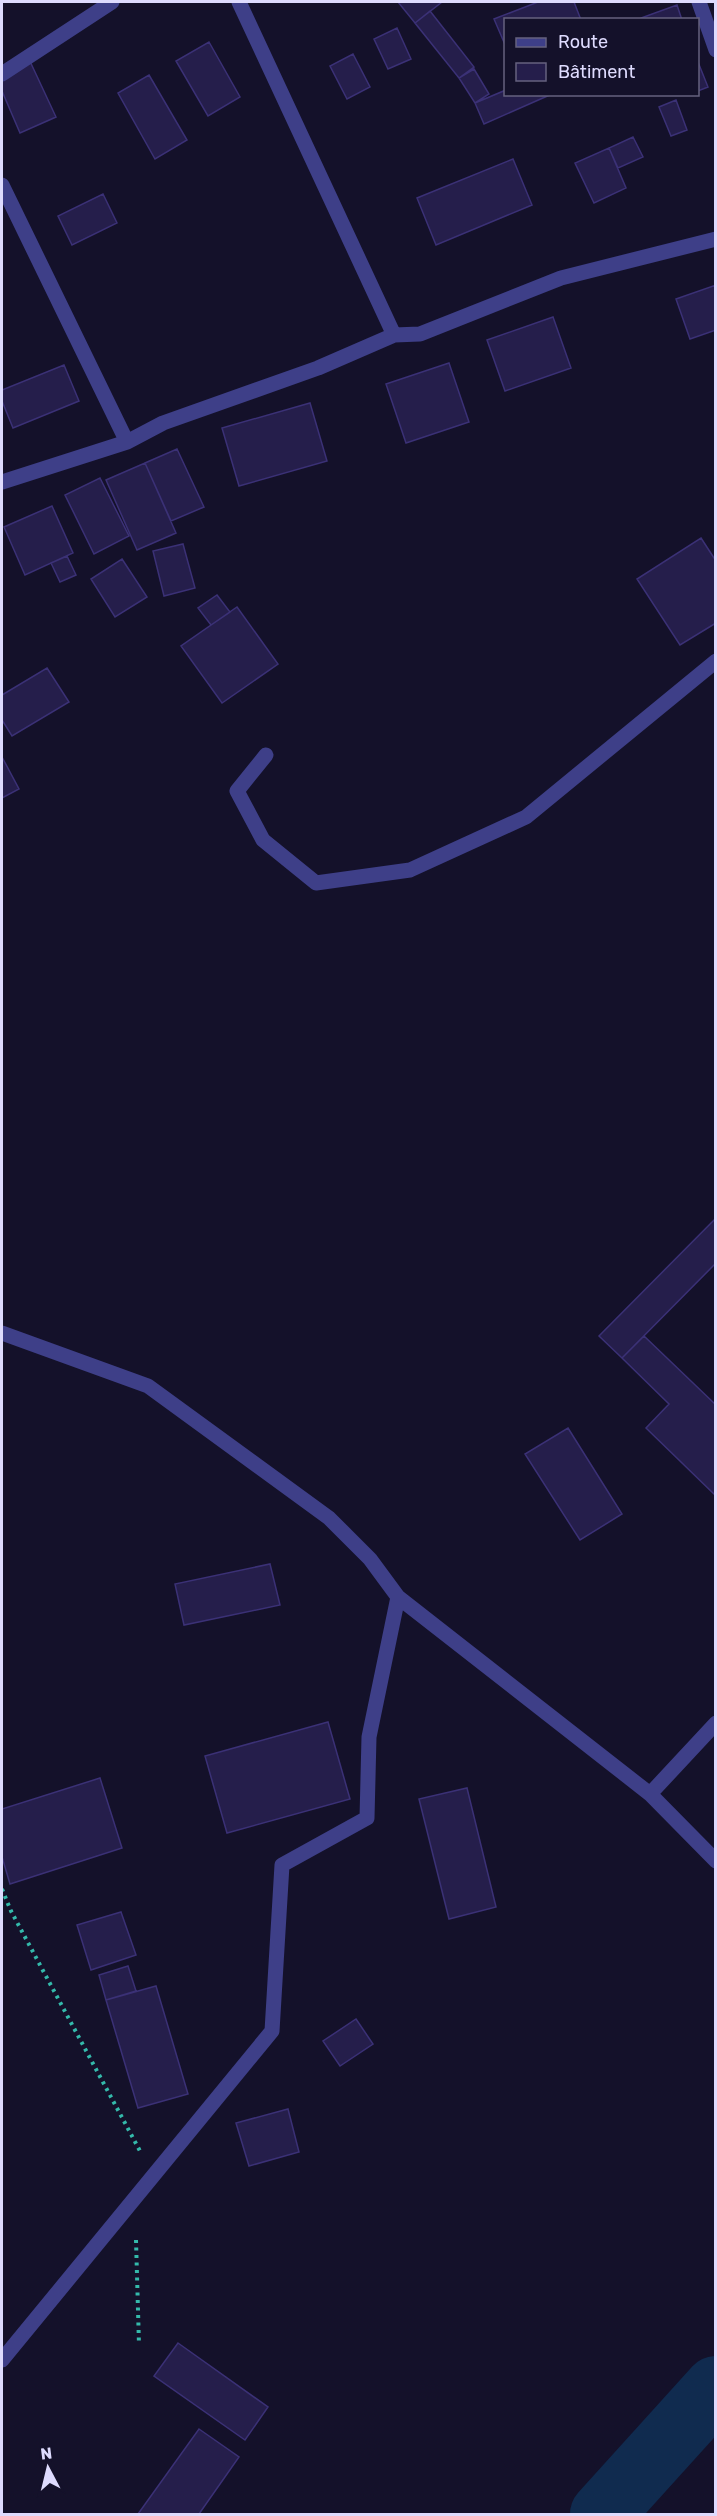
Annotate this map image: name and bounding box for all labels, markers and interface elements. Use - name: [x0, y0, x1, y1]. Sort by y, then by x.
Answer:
- legend: [504, 18, 699, 96]
- text: Route: [558, 31, 608, 53]
- text: Bâtiment: [558, 61, 635, 83]
- north arrow: [18, 2438, 78, 2498]
- text: N: [39, 2443, 53, 2464]

